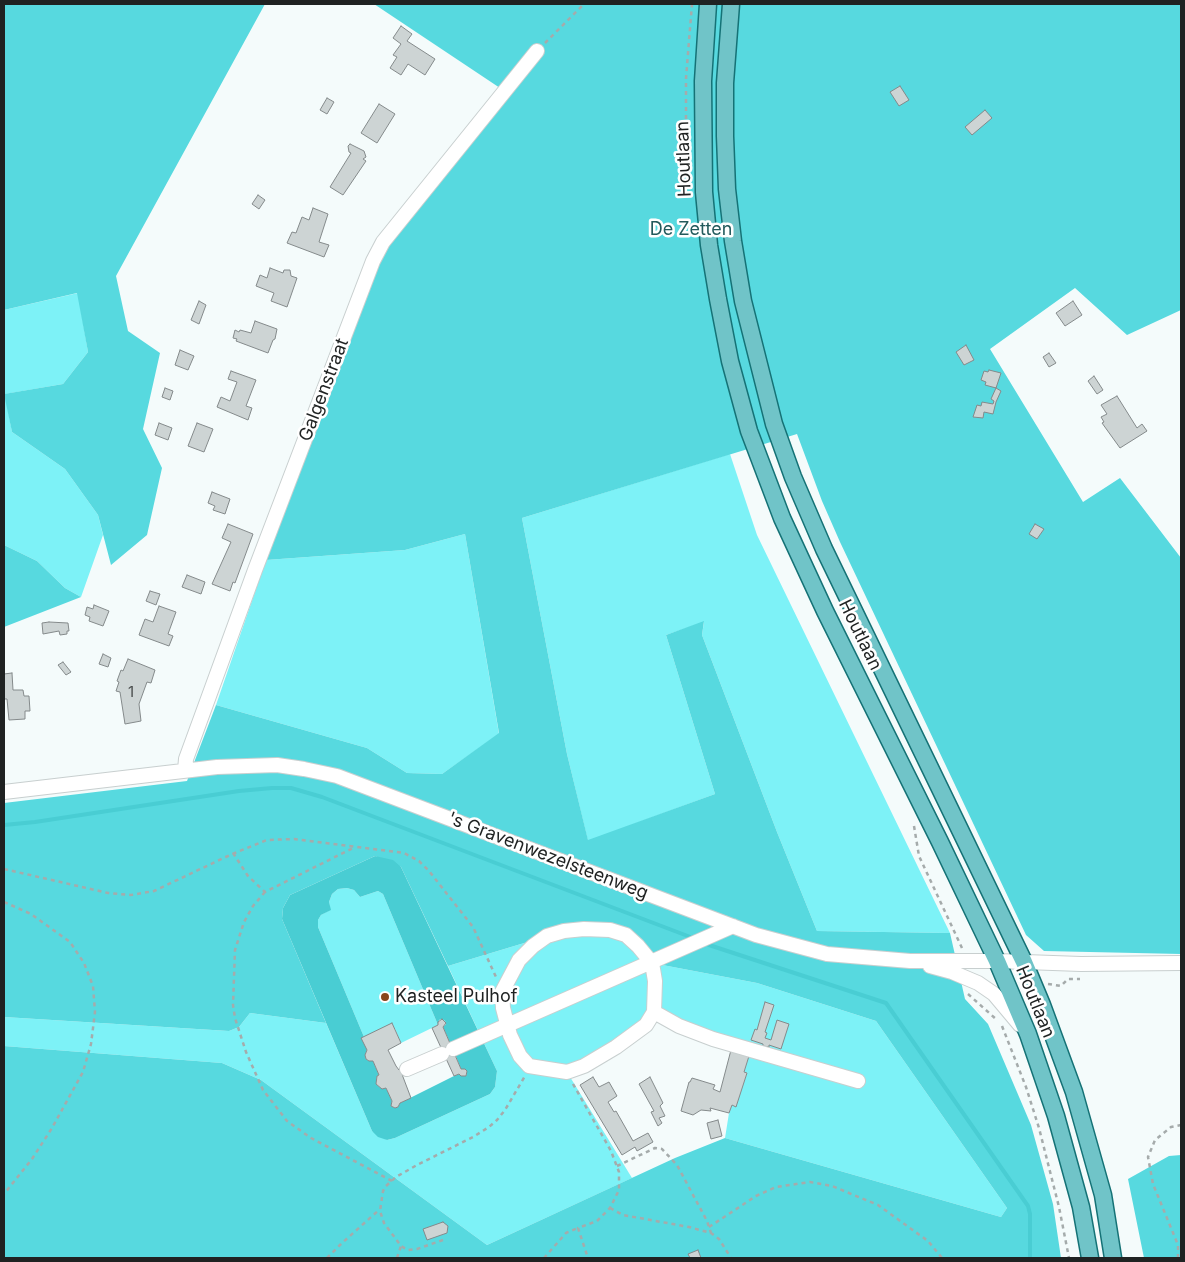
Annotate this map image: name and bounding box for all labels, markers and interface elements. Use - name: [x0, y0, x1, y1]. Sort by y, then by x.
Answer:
- street label: Houtlaan: [672, 121, 696, 197]
- park label: De Zetten: [650, 219, 732, 241]
- street label: Galgenstraat: [295, 336, 353, 444]
- street label: Houtlaan: [834, 596, 886, 674]
- house number: 1: [128, 683, 134, 701]
- street label: 's Gravenwezelsteenweg: [445, 808, 651, 904]
- street label: Houtlaan: [1011, 963, 1059, 1041]
- place label: Kasteel Pulhof: [395, 986, 517, 1008]
- marker: Kasteel Pulhof: [379, 991, 391, 1003]

